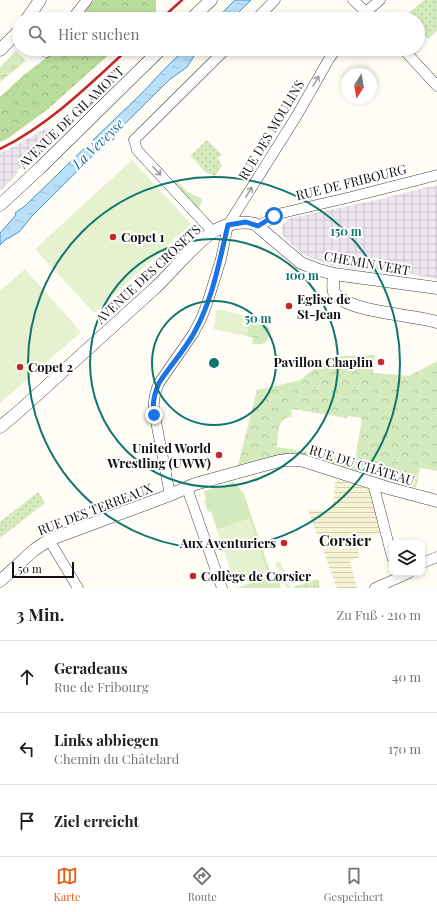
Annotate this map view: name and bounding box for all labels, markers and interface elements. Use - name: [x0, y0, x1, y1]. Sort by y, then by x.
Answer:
- search box: [12, 12, 425, 56]
- icon: search: [26, 23, 48, 45]
- text: Hier suchen: [58, 24, 140, 44]
- street label: AVENUE DE GILAMONT: [14, 62, 127, 172]
- north arrow: [341, 68, 377, 104]
- one-way arrow: [313, 75, 321, 87]
- street label: RUE DES MOULINS: [234, 77, 307, 183]
- water label: La Veveyse: [67, 114, 128, 174]
- street label: RUE DE FRIBOURG: [294, 160, 408, 203]
- one-way arrow: [152, 166, 162, 176]
- one-way arrow: [245, 187, 253, 198]
- route start: [265, 207, 283, 225]
- street label: AVENUE DES CROSETS: [91, 221, 204, 327]
- text: 150 m: [330, 223, 362, 239]
- place label: Copet 1: [121, 228, 164, 245]
- marker: Copet 1: [108, 232, 118, 242]
- street label: CHEMIN VERT: [323, 247, 411, 278]
- text: 100 m: [285, 267, 319, 283]
- place label: Eglise de St-Jean: [297, 290, 351, 322]
- marker: Eglise de St-Jean: [284, 301, 294, 311]
- text: 50 m: [245, 310, 272, 326]
- place label: Pavillon Chaplin: [273, 353, 373, 370]
- centre of rings: [207, 356, 221, 370]
- marker: Pavillon Chaplin: [376, 357, 386, 367]
- place label: Copet 2: [28, 358, 73, 375]
- marker: Copet 2: [15, 362, 25, 372]
- route end: [145, 406, 163, 424]
- place label: United World Wrestling (UWW): [106, 439, 211, 471]
- street label: RUE DU CHÂTEAU: [307, 440, 417, 489]
- marker: United World Wrestling (UWW): [214, 450, 224, 460]
- street label: RUE DES TERREAUX: [35, 479, 155, 538]
- district label: Corsier: [319, 530, 371, 550]
- place label: Aux Aventuriers: [179, 534, 276, 551]
- marker: Aux Aventuriers: [279, 538, 289, 548]
- map controls: [389, 540, 425, 576]
- button: layers: [389, 540, 425, 576]
- scale bar: [12, 560, 74, 579]
- text: 50 m: [18, 561, 42, 576]
- place label: Collège de Corsier: [201, 567, 311, 584]
- marker: Collège de Corsier: [188, 571, 198, 581]
- text: 3 Min.: [16, 603, 64, 625]
- text: Zu Fuß · 210 m: [337, 606, 421, 623]
- text: Geradeaus: [54, 658, 128, 678]
- icon: ahead: [16, 666, 38, 688]
- text: 40 m: [392, 668, 421, 685]
- text: Rue de Fribourg: [54, 678, 149, 695]
- text: Links abbiegen: [54, 730, 159, 750]
- icon: left: [16, 738, 38, 760]
- text: 170 m: [388, 740, 421, 757]
- text: Chemin du Châtelard: [54, 750, 179, 767]
- icon: arrive: [16, 810, 38, 832]
- text: Ziel erreicht: [54, 811, 139, 831]
- tab: Karte: [54, 865, 81, 904]
- tab: Route: [188, 865, 217, 904]
- tab: Gespeichert: [324, 865, 383, 904]

